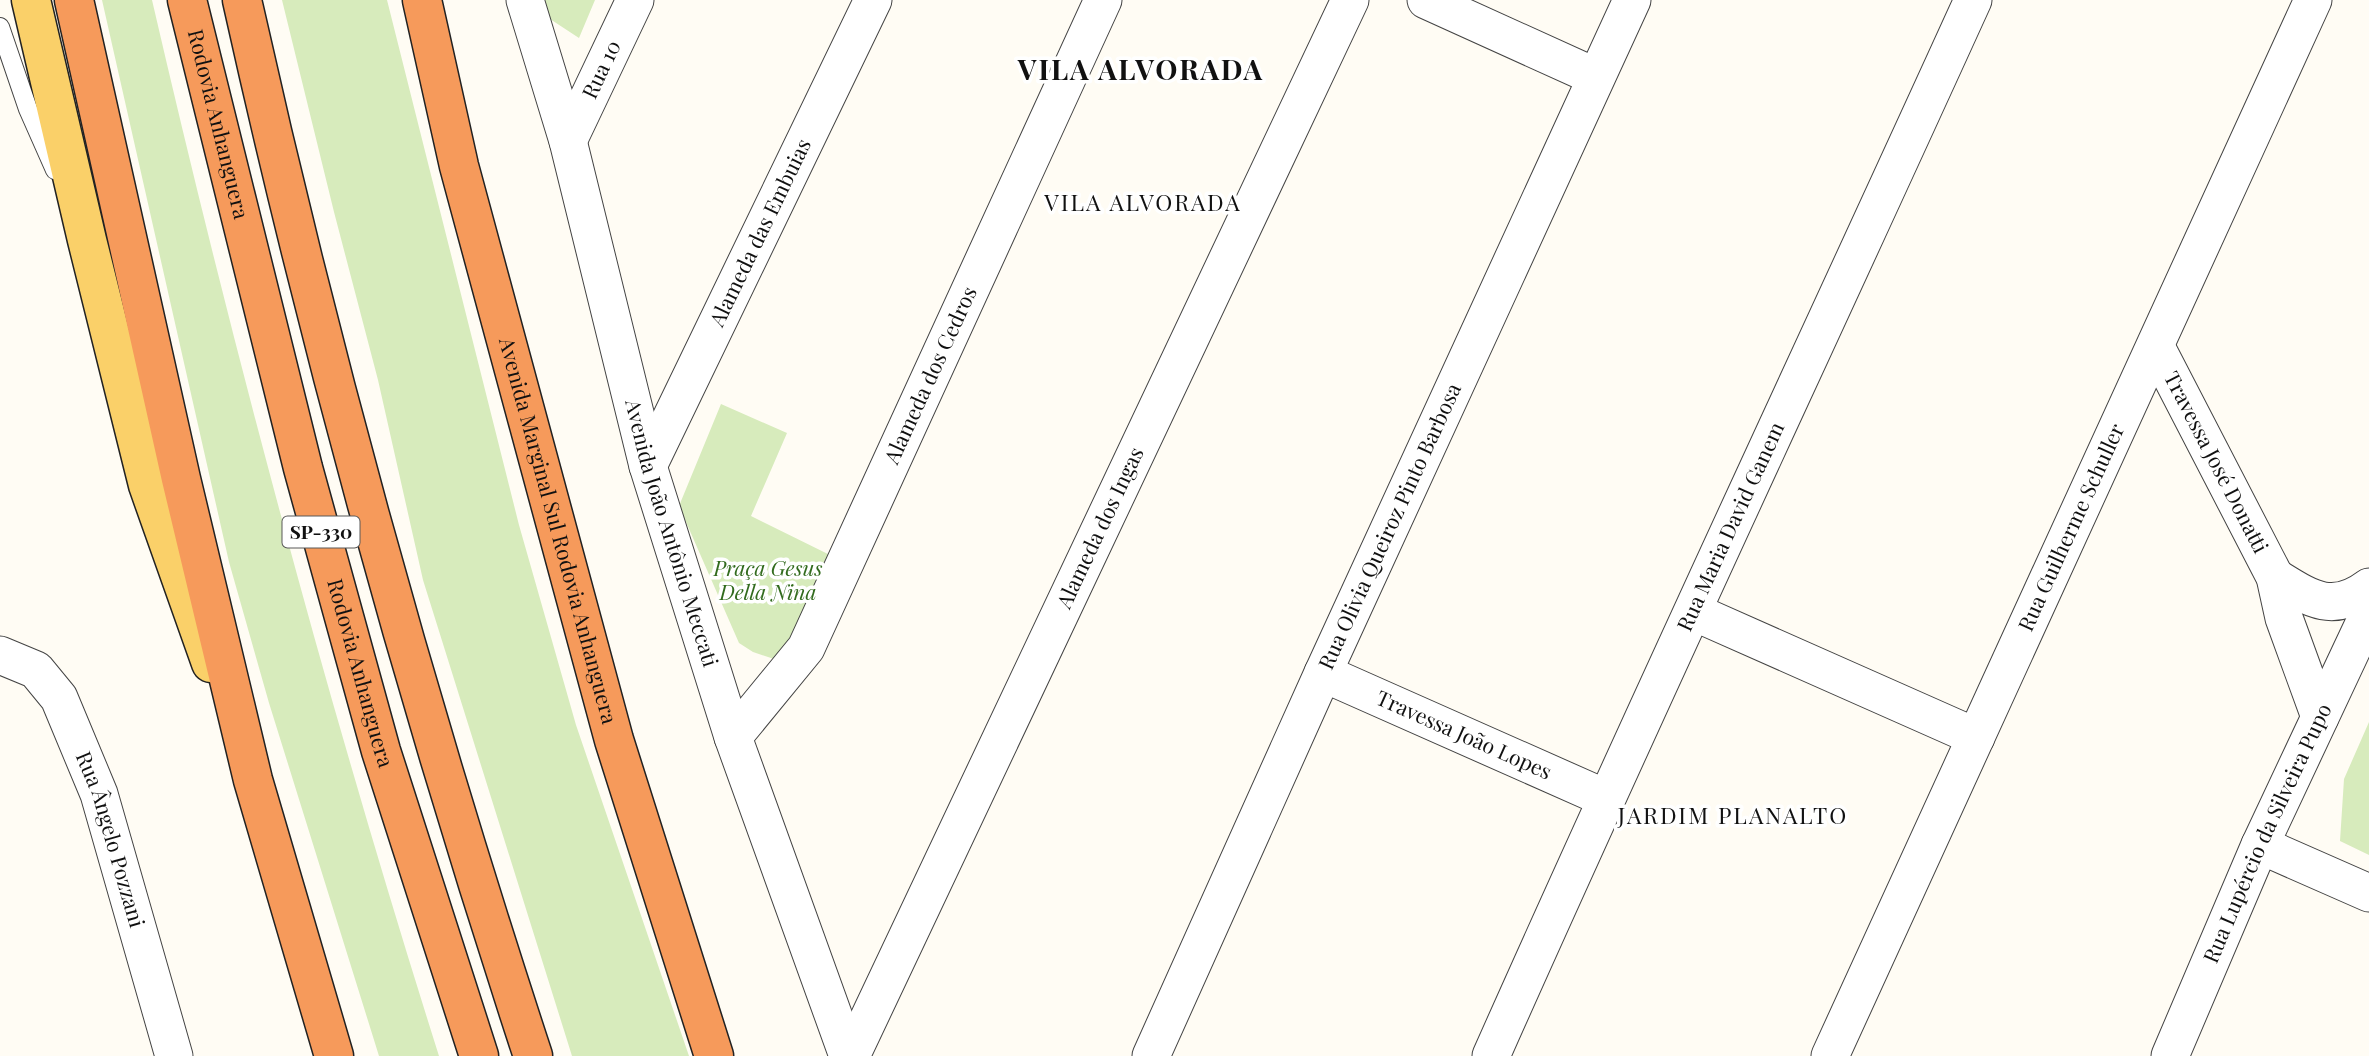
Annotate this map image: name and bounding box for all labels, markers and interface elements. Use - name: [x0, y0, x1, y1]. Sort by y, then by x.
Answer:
- street label: Rodovia Anhanguera: [183, 26, 257, 222]
- street label: Rua 10: [574, 35, 626, 103]
- district label: VILA ALVORADA: [1017, 50, 1264, 87]
- street label: Alameda das Embuias: [701, 133, 816, 331]
- district label: VILA ALVORADA: [1043, 186, 1242, 217]
- street label: Alameda dos Cedros: [876, 281, 982, 469]
- street label: Avenida Marginal Sul Rodovia Anhanguera: [494, 333, 625, 727]
- street label: Travessa José Donatti: [2159, 366, 2276, 557]
- street label: Rua Olivia Queiroz Pinto Barbosa: [1311, 378, 1466, 673]
- street label: Avenida João Antônio Meccati: [620, 395, 726, 670]
- street label: Rua Maria David Ganem: [1669, 417, 1790, 635]
- street label: Rua Guilherme Schuller: [2010, 418, 2130, 635]
- street label: Alameda dos Ingas: [1048, 442, 1149, 613]
- road number: SP-330: [282, 516, 360, 548]
- park label: Praça Gesus Della Nina: [713, 553, 822, 605]
- street label: Rodovia Anhanguera: [322, 575, 401, 771]
- street label: Travessa João Lopes: [1373, 682, 1557, 785]
- street label: Rua Lupércio da Silveira Pupo: [2195, 698, 2337, 967]
- street label: Rua Ângelo Pozzani: [71, 747, 152, 930]
- district label: JARDIM PLANALTO: [1617, 799, 1848, 830]

